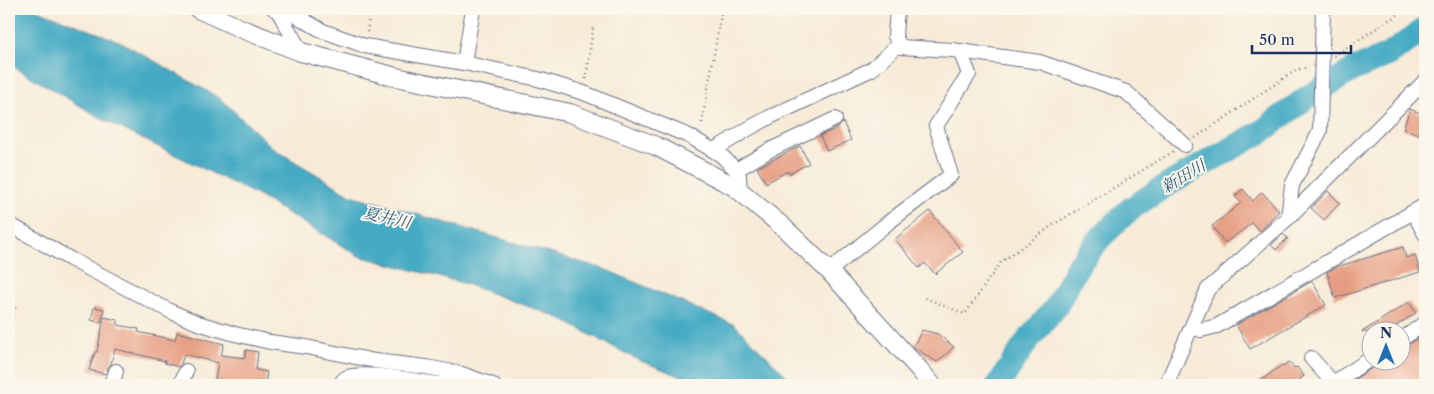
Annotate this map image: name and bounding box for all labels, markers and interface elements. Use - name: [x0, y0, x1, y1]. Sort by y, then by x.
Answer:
- scale bar: [1252, 22, 1350, 54]
- text: 50 m: [1259, 30, 1295, 49]
- water label: 新田川: [1157, 154, 1210, 197]
- water label: 夏井川: [361, 202, 415, 233]
- north arrow: [1362, 322, 1412, 372]
- text: N: [1380, 324, 1392, 342]

